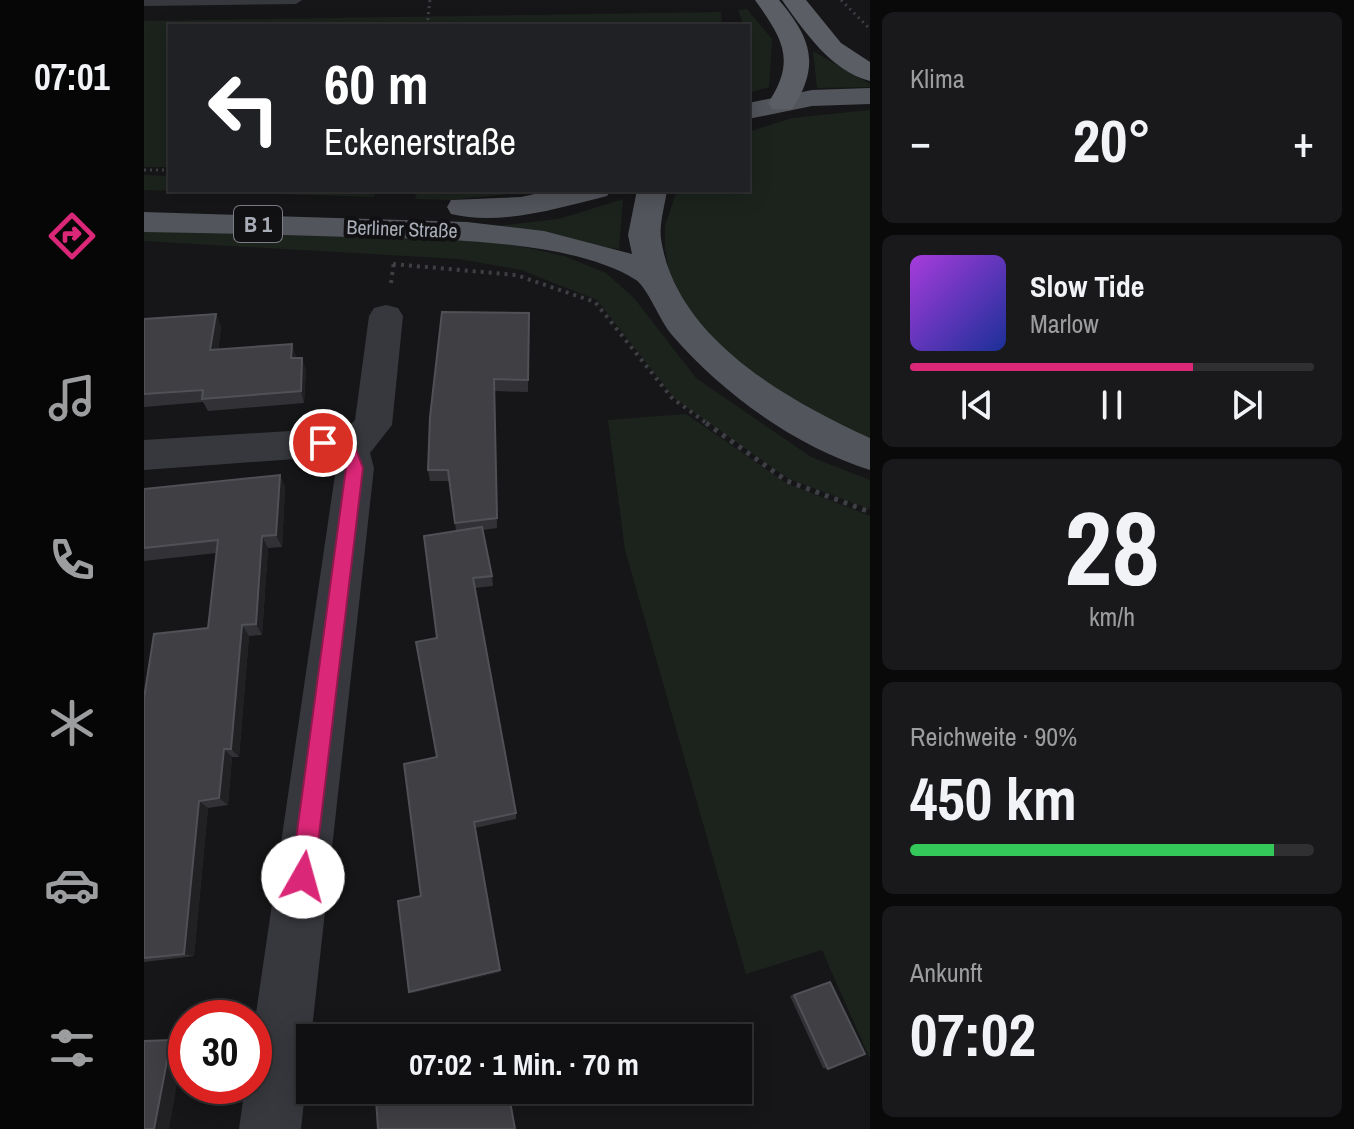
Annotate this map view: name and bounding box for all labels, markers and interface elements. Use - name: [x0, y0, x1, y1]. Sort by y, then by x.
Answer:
- text: 60 m: [324, 46, 429, 121]
- text: 07:01: [34, 53, 110, 101]
- icon: left: [192, 56, 296, 160]
- text: Klima: [910, 61, 965, 96]
- text: 20°: [1073, 100, 1151, 181]
- text: −: [910, 111, 931, 171]
- text: +: [1293, 111, 1314, 171]
- text: Eckenerstraße: [324, 118, 516, 166]
- road number: B 1: [234, 206, 282, 242]
- icon: directions: [44, 208, 100, 264]
- street label: Berliner Straße: [346, 213, 458, 244]
- text: Slow Tide: [1030, 266, 1144, 306]
- text: Marlow: [1030, 306, 1099, 341]
- icon: music: [44, 370, 100, 426]
- icon: previous: [955, 383, 999, 427]
- icon: pause: [1090, 383, 1134, 427]
- icon: next: [1225, 383, 1269, 427]
- pin: [289, 409, 357, 477]
- icon: arrive: [301, 421, 345, 465]
- text: 28: [1065, 477, 1159, 617]
- icon: phone: [44, 532, 100, 588]
- text: km/h: [1089, 599, 1135, 634]
- icon: climate: [44, 695, 100, 751]
- text: Reichweite · 90%: [910, 719, 1077, 754]
- text: 450 km: [910, 758, 1077, 839]
- position arrow: [261, 835, 345, 919]
- icon: car: [44, 857, 100, 913]
- text: Ankunft: [910, 955, 982, 990]
- text: 07:02: [910, 994, 1036, 1075]
- speed limit sign: 30: [168, 1000, 272, 1104]
- icon: filters: [44, 1020, 100, 1076]
- text: 07:02 · 1 Min. · 70 m: [409, 1044, 639, 1084]

